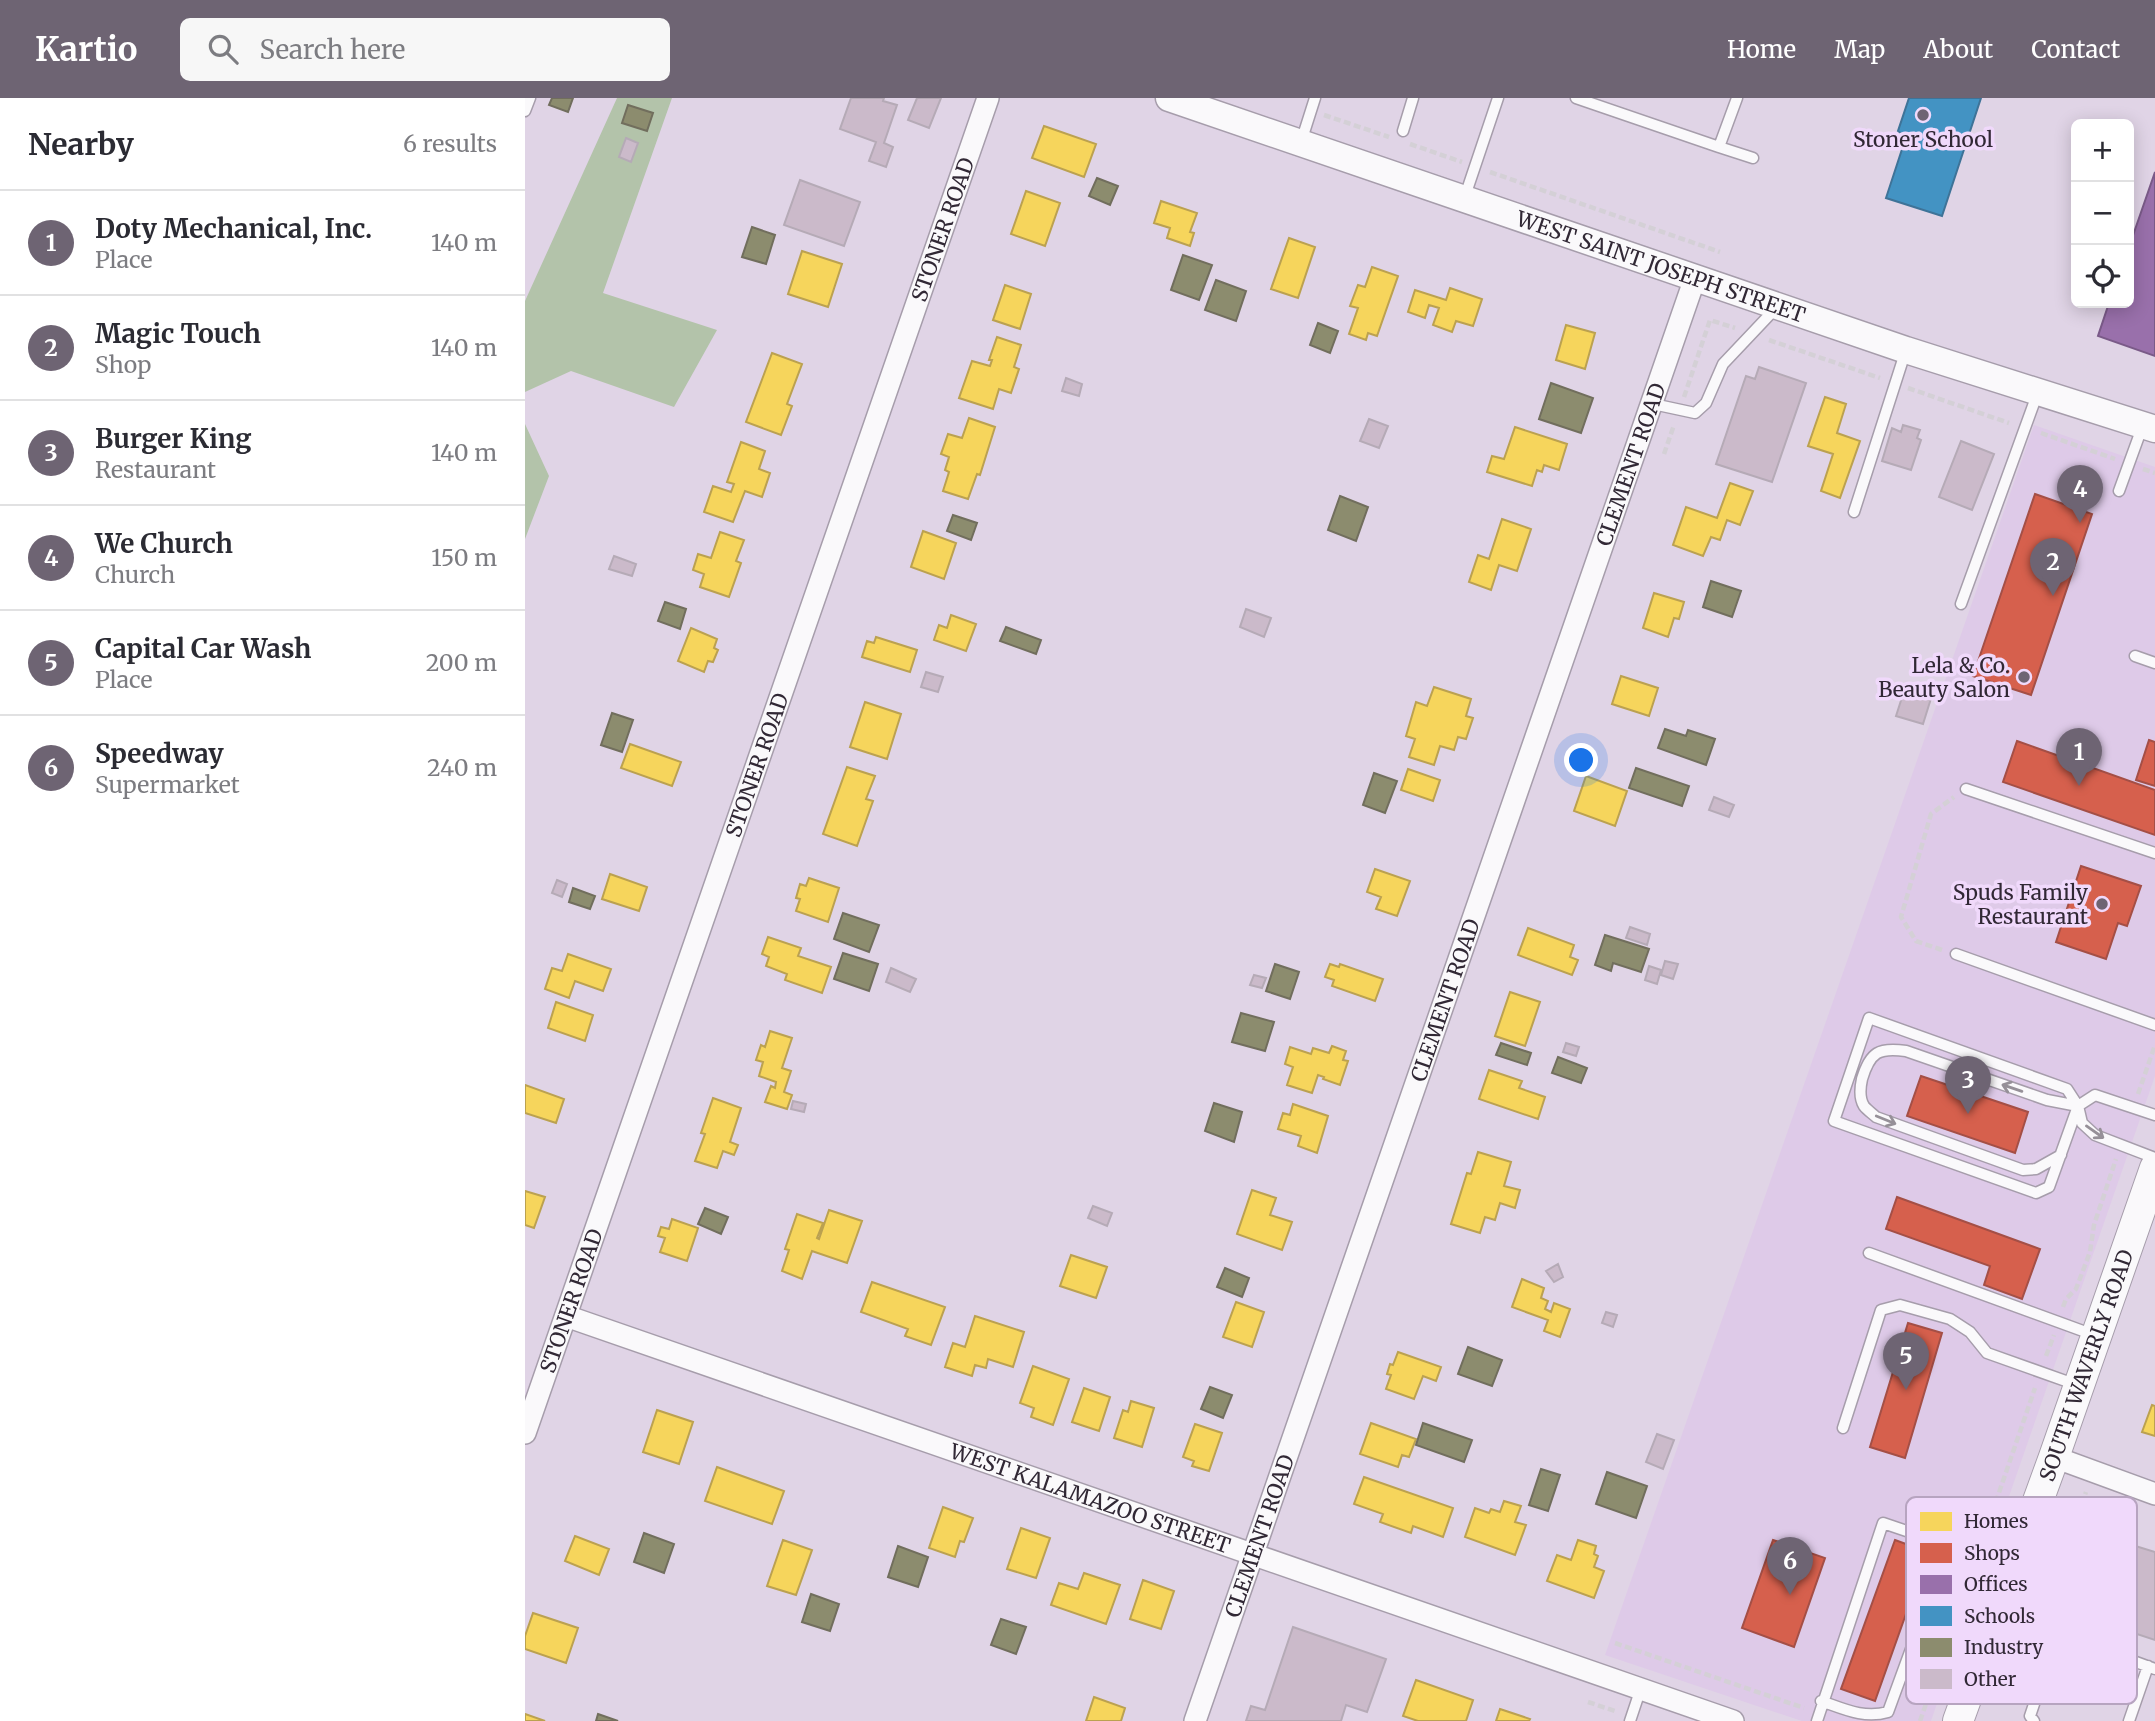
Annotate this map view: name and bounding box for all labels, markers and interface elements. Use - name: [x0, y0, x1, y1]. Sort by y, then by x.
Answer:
- search box: [180, 18, 670, 81]
- text: Kartio: [35, 29, 138, 70]
- icon: search: [204, 30, 242, 68]
- text: Search here: [260, 33, 405, 66]
- text: Home: [1727, 34, 1796, 65]
- text: Map: [1834, 34, 1885, 65]
- text: About: [1923, 34, 1993, 65]
- text: Contact: [2031, 34, 2120, 65]
- marker: Stoner School: [1915, 107, 1931, 123]
- map controls: [2071, 119, 2134, 308]
- button: +: [2071, 119, 2134, 182]
- text: Nearby: [28, 125, 134, 163]
- place label: Stoner School: [1853, 126, 1993, 153]
- text: 6 results: [403, 129, 497, 158]
- street label: STONER ROAD: [905, 154, 980, 305]
- button: −: [2071, 182, 2134, 245]
- street label: WEST SAINT JOSEPH STREET: [1512, 204, 1809, 328]
- text: Doty Mechanical, Inc.: [95, 212, 372, 245]
- text: 1: [46, 228, 56, 257]
- text: 140 m: [431, 228, 497, 257]
- text: Place: [95, 245, 152, 274]
- button: locate: [2071, 245, 2134, 308]
- text: Magic Touch: [95, 317, 261, 350]
- text: 2: [44, 333, 58, 362]
- text: 140 m: [431, 333, 497, 362]
- text: Shop: [95, 350, 151, 379]
- street label: CLEMENT ROAD: [1590, 379, 1671, 549]
- text: Burger King: [95, 422, 252, 455]
- text: 3: [44, 438, 58, 467]
- text: 140 m: [431, 438, 497, 467]
- text: Restaurant: [95, 455, 216, 484]
- pin: 4: [2057, 465, 2103, 523]
- text: We Church: [95, 527, 233, 560]
- pin: 2: [2030, 538, 2076, 596]
- text: 4: [44, 543, 58, 572]
- text: 150 m: [431, 543, 497, 572]
- text: Church: [95, 560, 175, 589]
- text: Capital Car Wash: [95, 632, 311, 665]
- text: 5: [44, 648, 58, 677]
- text: 200 m: [426, 648, 497, 677]
- place label: Lela & Co. Beauty Salon: [1878, 652, 2010, 703]
- text: Place: [95, 665, 152, 694]
- marker: Lela & Co. Beauty Salon: [2016, 669, 2032, 685]
- street label: STONER ROAD: [719, 689, 794, 841]
- pin: 1: [2056, 728, 2102, 786]
- text: Speedway: [95, 737, 224, 770]
- your location: [1564, 743, 1598, 777]
- text: 6: [44, 753, 58, 782]
- text: 240 m: [427, 753, 497, 782]
- text: Supermarket: [95, 770, 240, 799]
- place label: Spuds Family Restaurant: [1953, 879, 2089, 930]
- marker: Spuds Family Restaurant: [2094, 896, 2110, 912]
- street label: CLEMENT ROAD: [1404, 915, 1486, 1085]
- pin: 3: [1945, 1056, 1991, 1114]
- one-way arrow: [2001, 1081, 2023, 1094]
- one-way arrow: [1875, 1114, 1896, 1127]
- one-way arrow: [2085, 1125, 2104, 1139]
- street label: STONER ROAD: [533, 1225, 608, 1376]
- street label: SOUTH WAVERLY ROAD: [2033, 1246, 2139, 1485]
- pin: 5: [1883, 1332, 1929, 1390]
- street label: WEST KALAMAZOO STREET: [946, 1437, 1234, 1559]
- street label: CLEMENT ROAD: [1219, 1451, 1300, 1621]
- legend: [1906, 1497, 2137, 1704]
- text: Homes: [1964, 1509, 2028, 1533]
- pin: 6: [1767, 1537, 1813, 1595]
- text: Shops: [1964, 1541, 2020, 1565]
- text: Offices: [1964, 1572, 2028, 1596]
- text: Schools: [1964, 1604, 2035, 1628]
- text: Industry: [1964, 1635, 2043, 1659]
- text: Other: [1964, 1667, 2017, 1691]

